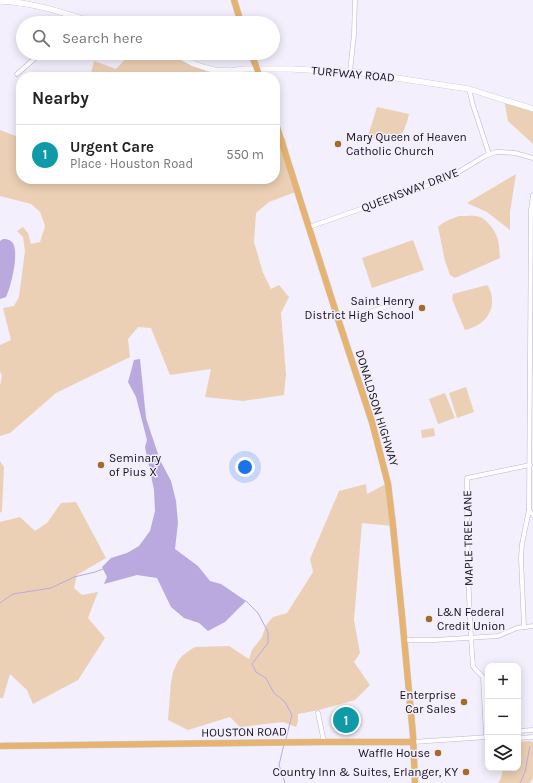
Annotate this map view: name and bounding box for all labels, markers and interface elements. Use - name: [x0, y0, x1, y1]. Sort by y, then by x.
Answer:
- search box: [16, 16, 280, 60]
- icon: search: [30, 27, 52, 49]
- text: Search here: [62, 29, 143, 47]
- street label: TURFWAY ROAD: [311, 63, 395, 85]
- text: Nearby: [32, 88, 89, 108]
- place label: Mary Queen of Heaven Catholic Church: [346, 130, 467, 158]
- text: Urgent Care: [70, 138, 154, 156]
- marker: Mary Queen of Heaven Catholic Church: [333, 139, 343, 149]
- text: 1: [43, 147, 47, 162]
- text: 550 m: [226, 147, 264, 162]
- text: Place · Houston Road: [70, 156, 193, 171]
- street label: QUEENSWAY DRIVE: [359, 165, 461, 215]
- place label: Saint Henry District High School: [305, 294, 414, 322]
- marker: Saint Henry District High School: [417, 303, 427, 313]
- street label: DONALDSON HIGHWAY: [353, 348, 402, 468]
- place label: Seminary of Pius X: [109, 451, 161, 479]
- your location: [235, 457, 255, 477]
- marker: Seminary of Pius X: [96, 460, 106, 470]
- street label: MAPLE TREE LANE: [460, 490, 476, 586]
- place label: L&N Federal Credit Union: [437, 605, 505, 633]
- marker: L&N Federal Credit Union: [424, 614, 434, 624]
- map controls: [485, 663, 521, 771]
- button: +: [485, 663, 521, 699]
- place label: Enterprise Car Sales: [400, 688, 456, 716]
- marker: Enterprise Car Sales: [459, 697, 469, 707]
- button: −: [485, 699, 521, 735]
- pin: 1: [333, 705, 359, 735]
- street label: HOUSTON ROAD: [201, 724, 287, 740]
- button: layers: [485, 735, 521, 771]
- place label: Waffle House: [358, 746, 430, 760]
- marker: Waffle House: [433, 748, 443, 758]
- place label: Country Inn & Suites, Erlanger, KY: [273, 765, 458, 779]
- marker: Country Inn & Suites, Erlanger, KY: [461, 767, 471, 777]

